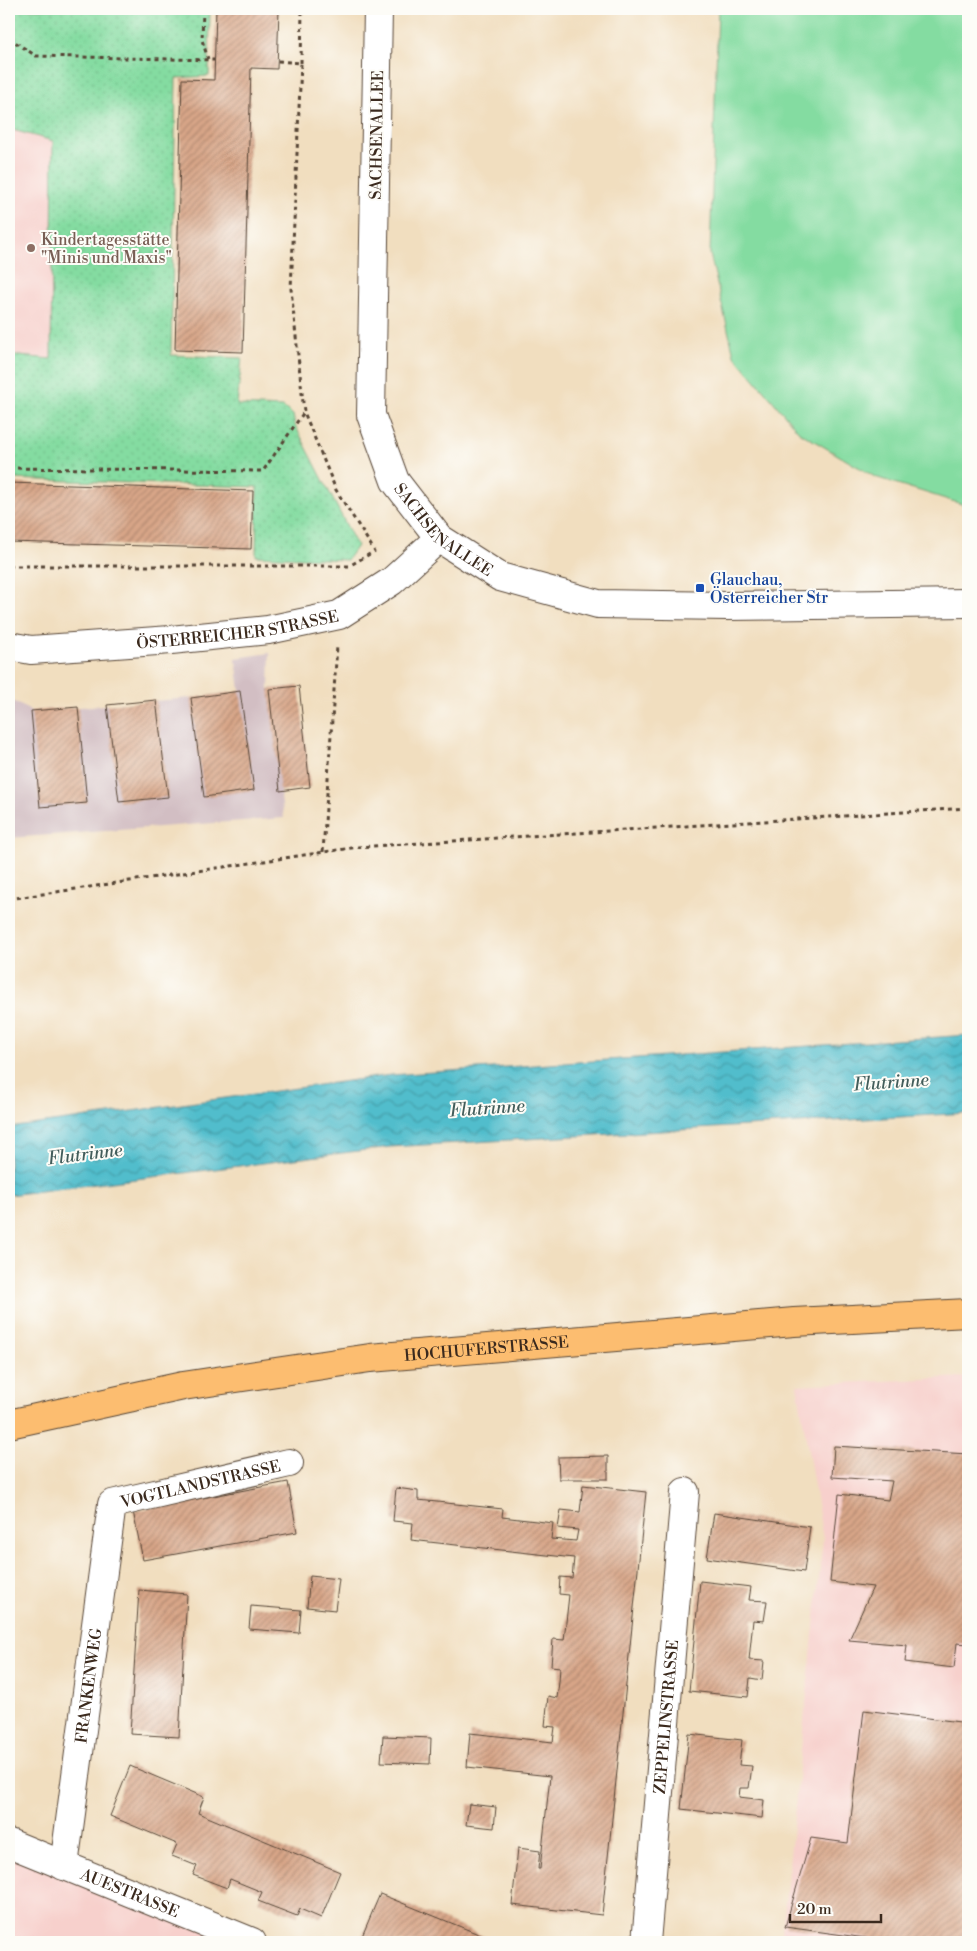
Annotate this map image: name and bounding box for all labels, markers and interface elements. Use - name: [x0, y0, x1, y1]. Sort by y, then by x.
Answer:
- street label: SACHSENALLEE: [366, 70, 388, 200]
- place label: Kindertagesstätte "Minis und Maxis": [41, 230, 172, 268]
- marker: Kindertagesstätte "Minis und Maxis": [25, 242, 37, 254]
- street label: SACHSENALLEE: [389, 479, 496, 581]
- place label: Glauchau, Österreicher Str: [710, 570, 828, 608]
- marker: Glauchau, Österreicher Str: [694, 582, 706, 594]
- street label: ÖSTERREICHER STRASSE: [135, 606, 341, 653]
- water label: Flutrinne: [853, 1068, 930, 1097]
- water label: Flutrinne: [449, 1094, 526, 1123]
- water label: Flutrinne: [46, 1138, 125, 1171]
- street label: HOCHUFERSTRASSE: [403, 1332, 570, 1366]
- street label: VOGTLANDSTRASSE: [118, 1456, 283, 1513]
- street label: FRANKENWEG: [71, 1627, 106, 1745]
- street label: ZEPPELINSTRASSE: [650, 1639, 683, 1795]
- street label: AUESTRASSE: [77, 1864, 182, 1922]
- scale bar: [790, 1891, 881, 1923]
- text: 20 m: [797, 1900, 832, 1919]

